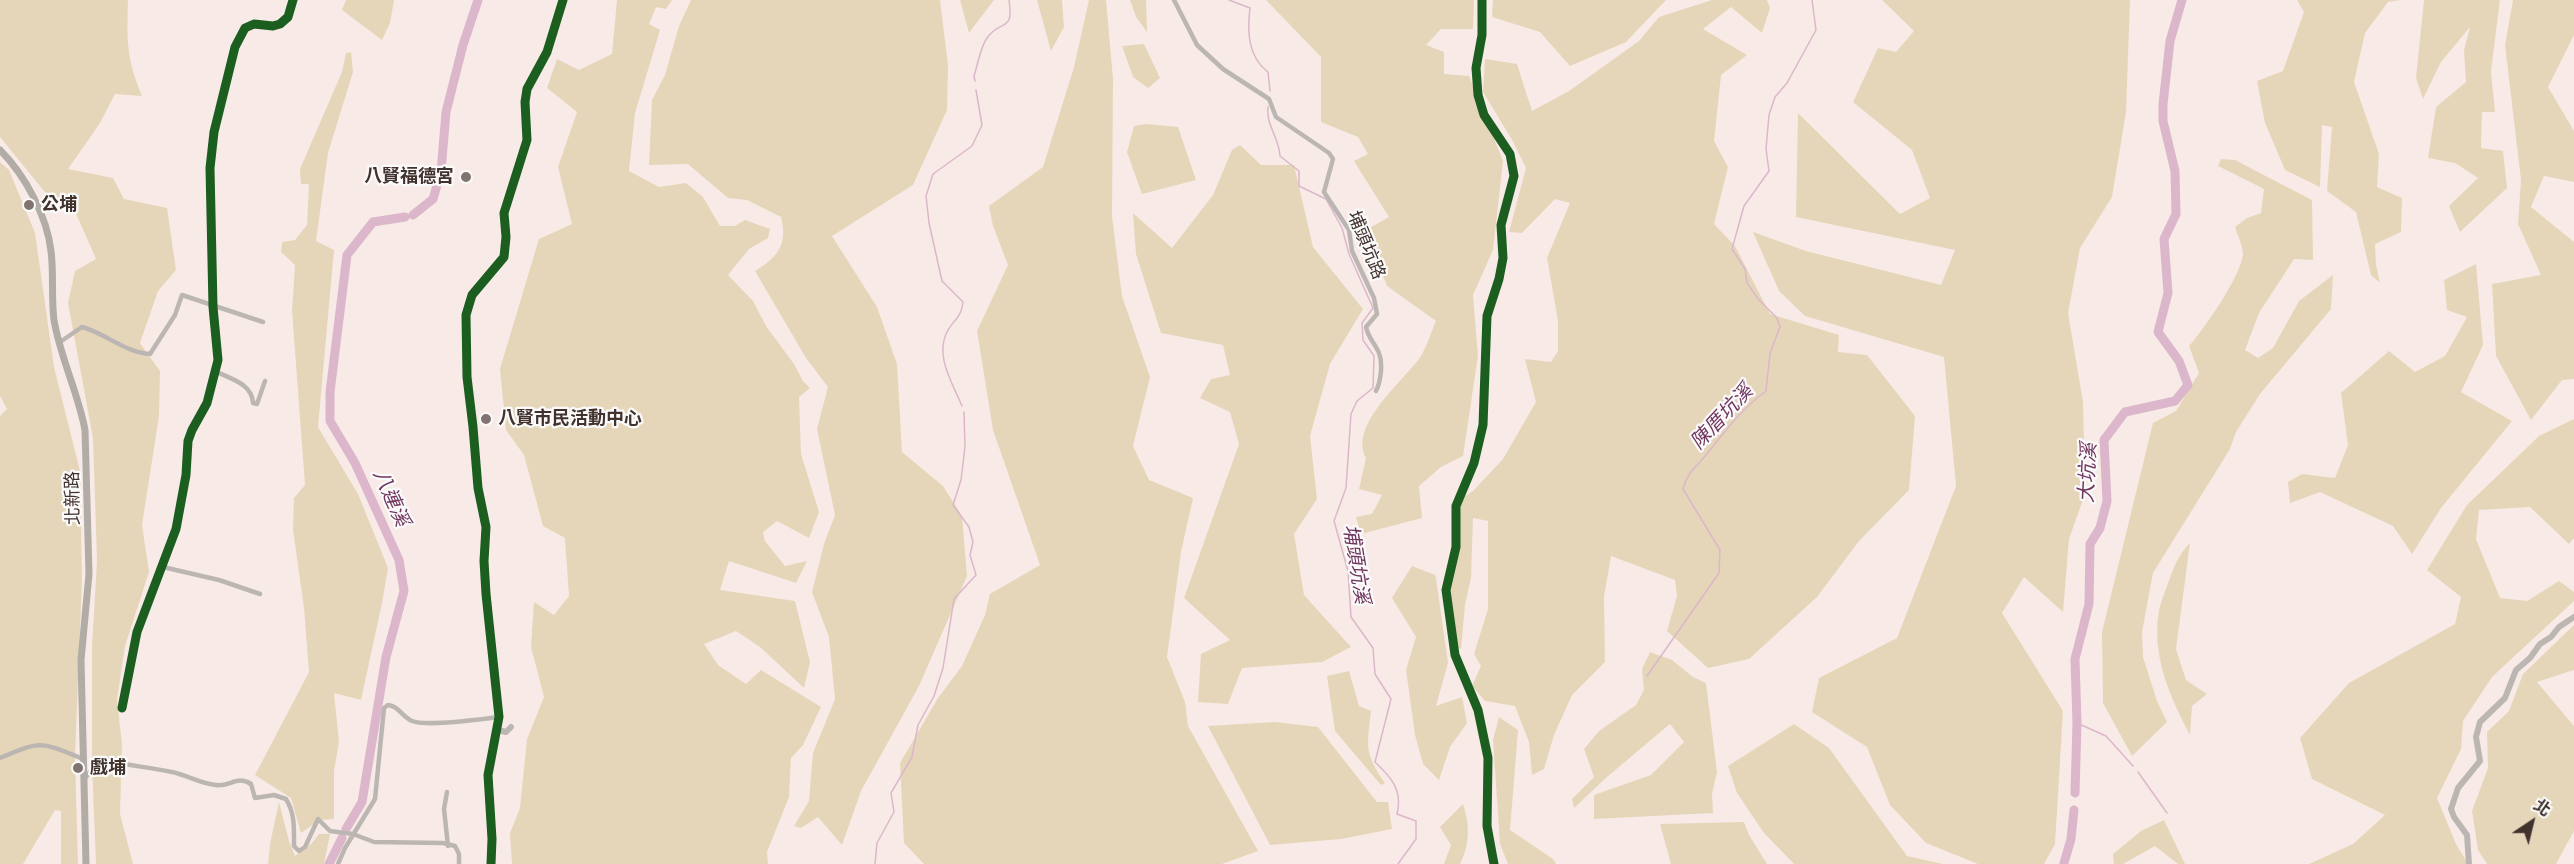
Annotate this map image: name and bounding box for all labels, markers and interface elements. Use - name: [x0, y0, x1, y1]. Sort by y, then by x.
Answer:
- place label: 八賢福德宮: [364, 166, 454, 188]
- marker: 八賢福德宮: [459, 170, 473, 184]
- place label: 公埔: [41, 194, 77, 216]
- marker: 公埔: [22, 198, 36, 212]
- street label: 埔頭坑路: [1343, 208, 1389, 282]
- water label: 陳厝坑溪: [1686, 380, 1758, 454]
- place label: 八賢市民活動中心: [498, 408, 642, 430]
- marker: 八賢市民活動中心: [479, 412, 493, 426]
- water label: 大坑溪: [2074, 442, 2102, 504]
- water label: 八連溪: [368, 466, 414, 530]
- street label: 北新路: [62, 471, 84, 525]
- water label: 埔頭坑溪: [1338, 523, 1374, 605]
- place label: 戲埔: [90, 757, 126, 779]
- marker: 戲埔: [71, 761, 85, 775]
- north arrow: [2502, 792, 2562, 852]
- text: 北: [2530, 794, 2555, 820]

